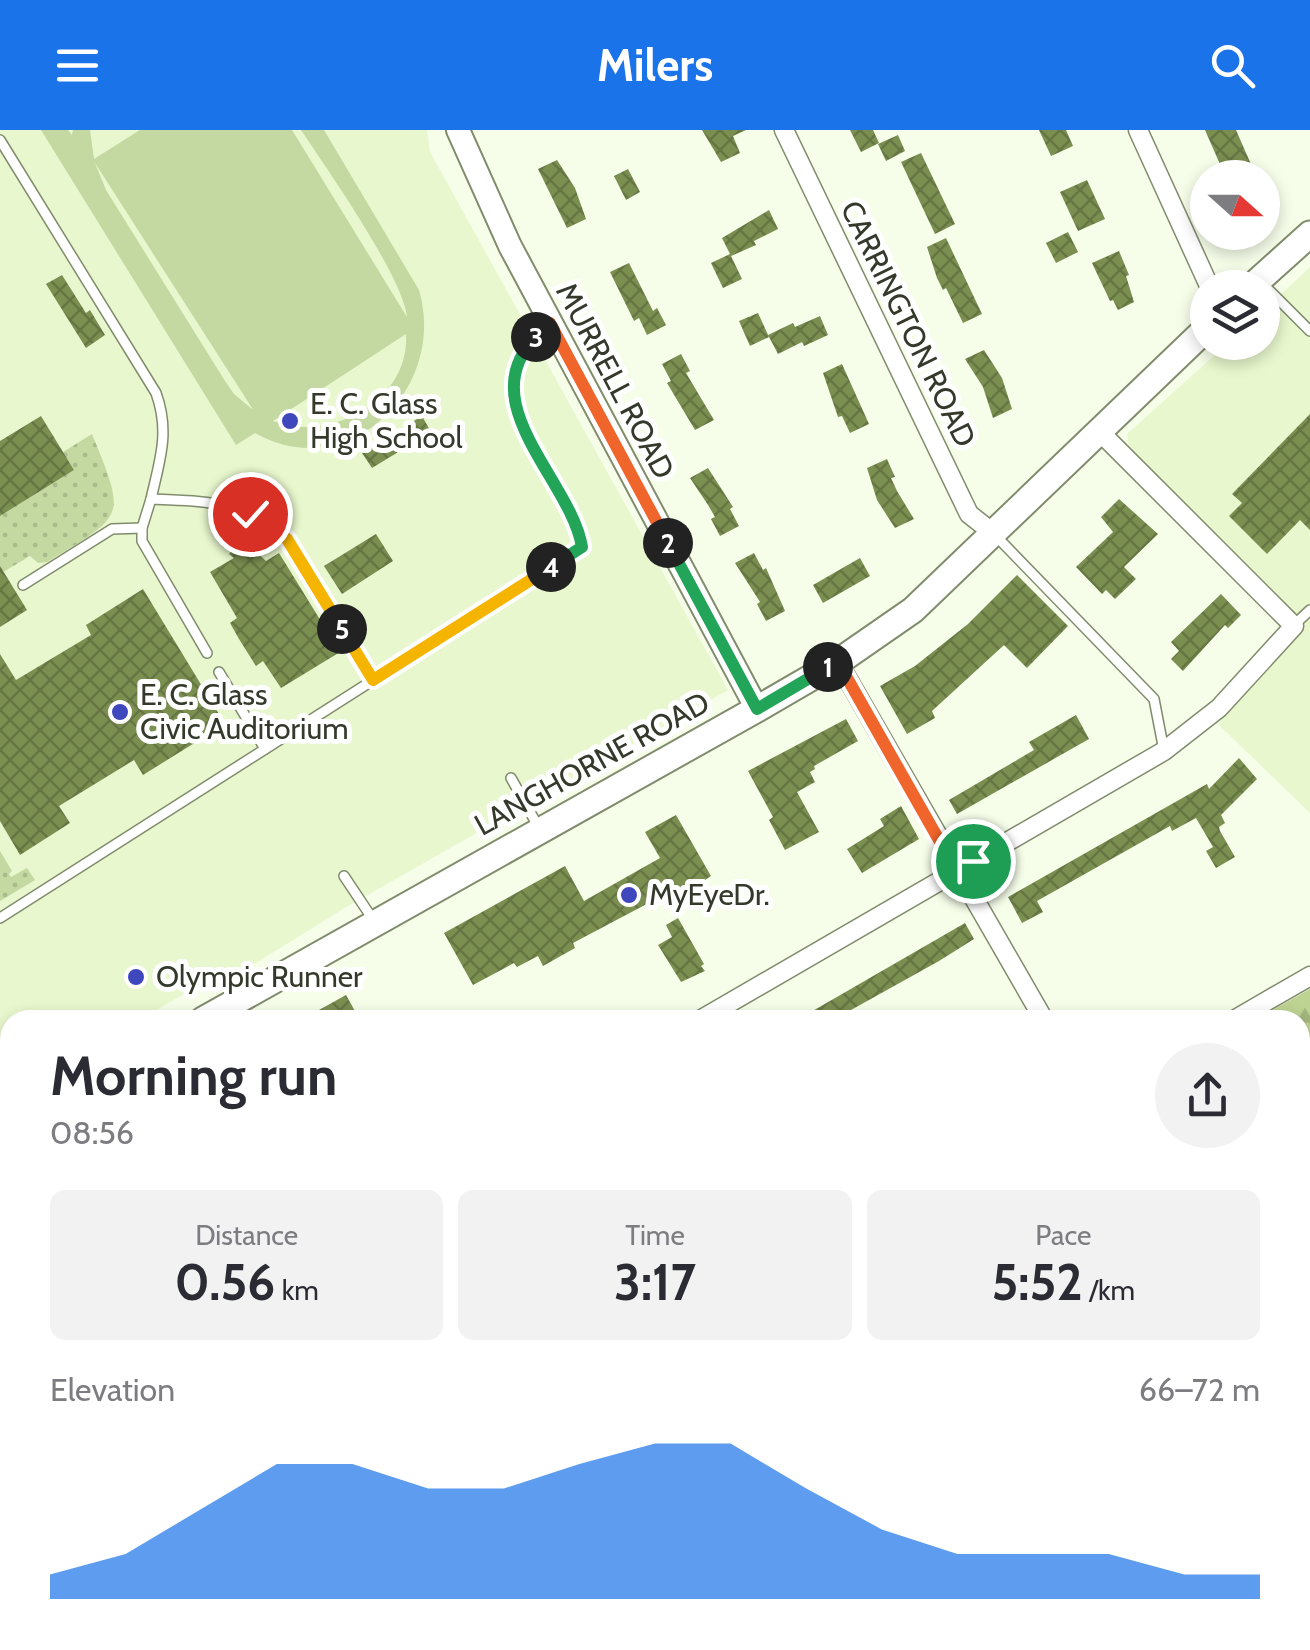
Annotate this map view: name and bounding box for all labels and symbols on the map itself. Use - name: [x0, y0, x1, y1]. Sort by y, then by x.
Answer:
- north arrow: [1190, 160, 1280, 250]
- street label: CARRINGTON ROAD: [833, 195, 984, 453]
- street label: MURRELL ROAD: [548, 276, 683, 485]
- pin: 3: [511, 312, 561, 362]
- place label: E. C. Glass High School: [310, 385, 463, 456]
- marker: E. C. Glass High School: [279, 410, 301, 432]
- pin: [208, 472, 293, 557]
- pin: 2: [643, 518, 693, 568]
- pin: 4: [526, 542, 576, 592]
- pin: 5: [317, 604, 367, 654]
- pin: 1: [803, 642, 853, 692]
- place label: E. C. Glass Civic Auditorium: [140, 676, 348, 747]
- street label: LANGHORNE ROAD: [468, 684, 716, 843]
- marker: E. C. Glass Civic Auditorium: [109, 701, 131, 723]
- pin: [931, 819, 1016, 904]
- place label: MyEyeDr.: [649, 876, 770, 913]
- marker: MyEyeDr.: [618, 884, 640, 906]
- place label: Olympic Runner: [156, 958, 363, 995]
- marker: Olympic Runner: [125, 966, 147, 988]

